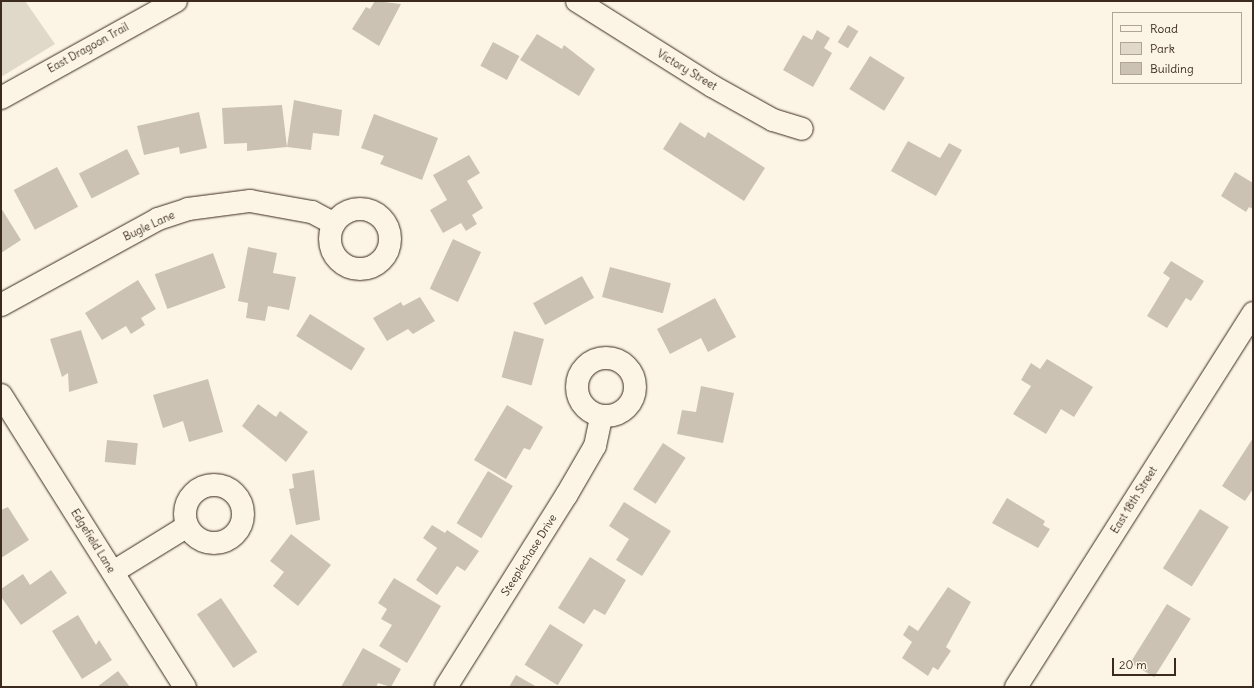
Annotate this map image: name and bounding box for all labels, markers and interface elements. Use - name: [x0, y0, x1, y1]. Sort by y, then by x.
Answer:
- legend: [1112, 12, 1242, 84]
- street label: East Dragoon Trail: [45, 20, 131, 76]
- text: Road: [1150, 21, 1178, 36]
- text: Park: [1150, 41, 1175, 56]
- street label: Victory Street: [655, 47, 719, 93]
- text: Building: [1150, 61, 1194, 76]
- street label: Bugle Lane: [121, 208, 177, 244]
- street label: East 18th Street: [1108, 464, 1160, 536]
- street label: Edgefield Lane: [68, 507, 118, 575]
- street label: Steeplechase Drive: [499, 512, 559, 598]
- scale bar: [1114, 650, 1178, 676]
- text: 20 m: [1119, 657, 1147, 672]

